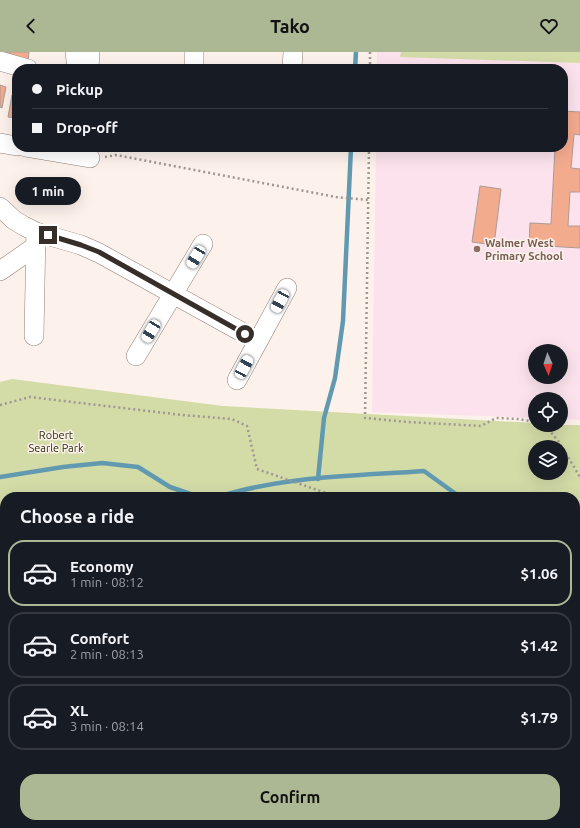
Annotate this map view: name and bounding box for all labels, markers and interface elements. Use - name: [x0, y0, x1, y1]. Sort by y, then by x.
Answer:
- icon: back: [20, 15, 42, 37]
- icon: heart: [538, 15, 560, 37]
- text: Tako: [270, 16, 310, 36]
- text: Pickup: [56, 81, 103, 98]
- text: Drop-off: [56, 119, 118, 136]
- callout: 1 min: [15, 177, 81, 205]
- text: 1 min: [32, 184, 64, 198]
- route end: [39, 226, 57, 244]
- place label: Walmer West Primary School: [485, 237, 564, 262]
- car: [185, 244, 207, 270]
- marker: Walmer West Primary School: [472, 244, 482, 254]
- car: [269, 288, 291, 314]
- car: [140, 318, 162, 344]
- route start: [236, 325, 254, 343]
- north arrow: [528, 344, 568, 384]
- map controls: [528, 344, 568, 480]
- car: [233, 354, 255, 380]
- button: locate: [528, 392, 568, 432]
- park label: Robert Searle Park: [29, 429, 84, 454]
- button: layers: [528, 440, 568, 480]
- text: Choose a ride: [20, 506, 134, 526]
- icon: car: [22, 555, 58, 591]
- text: Economy: [70, 558, 134, 575]
- text: $1.06: [520, 565, 558, 582]
- text: 1 min · 08:12: [70, 575, 144, 589]
- icon: car: [22, 627, 58, 663]
- text: Comfort: [70, 630, 129, 647]
- text: $1.42: [520, 637, 558, 654]
- text: 2 min · 08:13: [70, 647, 144, 661]
- icon: car: [22, 699, 58, 735]
- text: XL: [70, 702, 88, 719]
- text: $1.79: [520, 709, 558, 726]
- text: 3 min · 08:14: [70, 719, 144, 733]
- button: Confirm: [20, 774, 560, 820]

